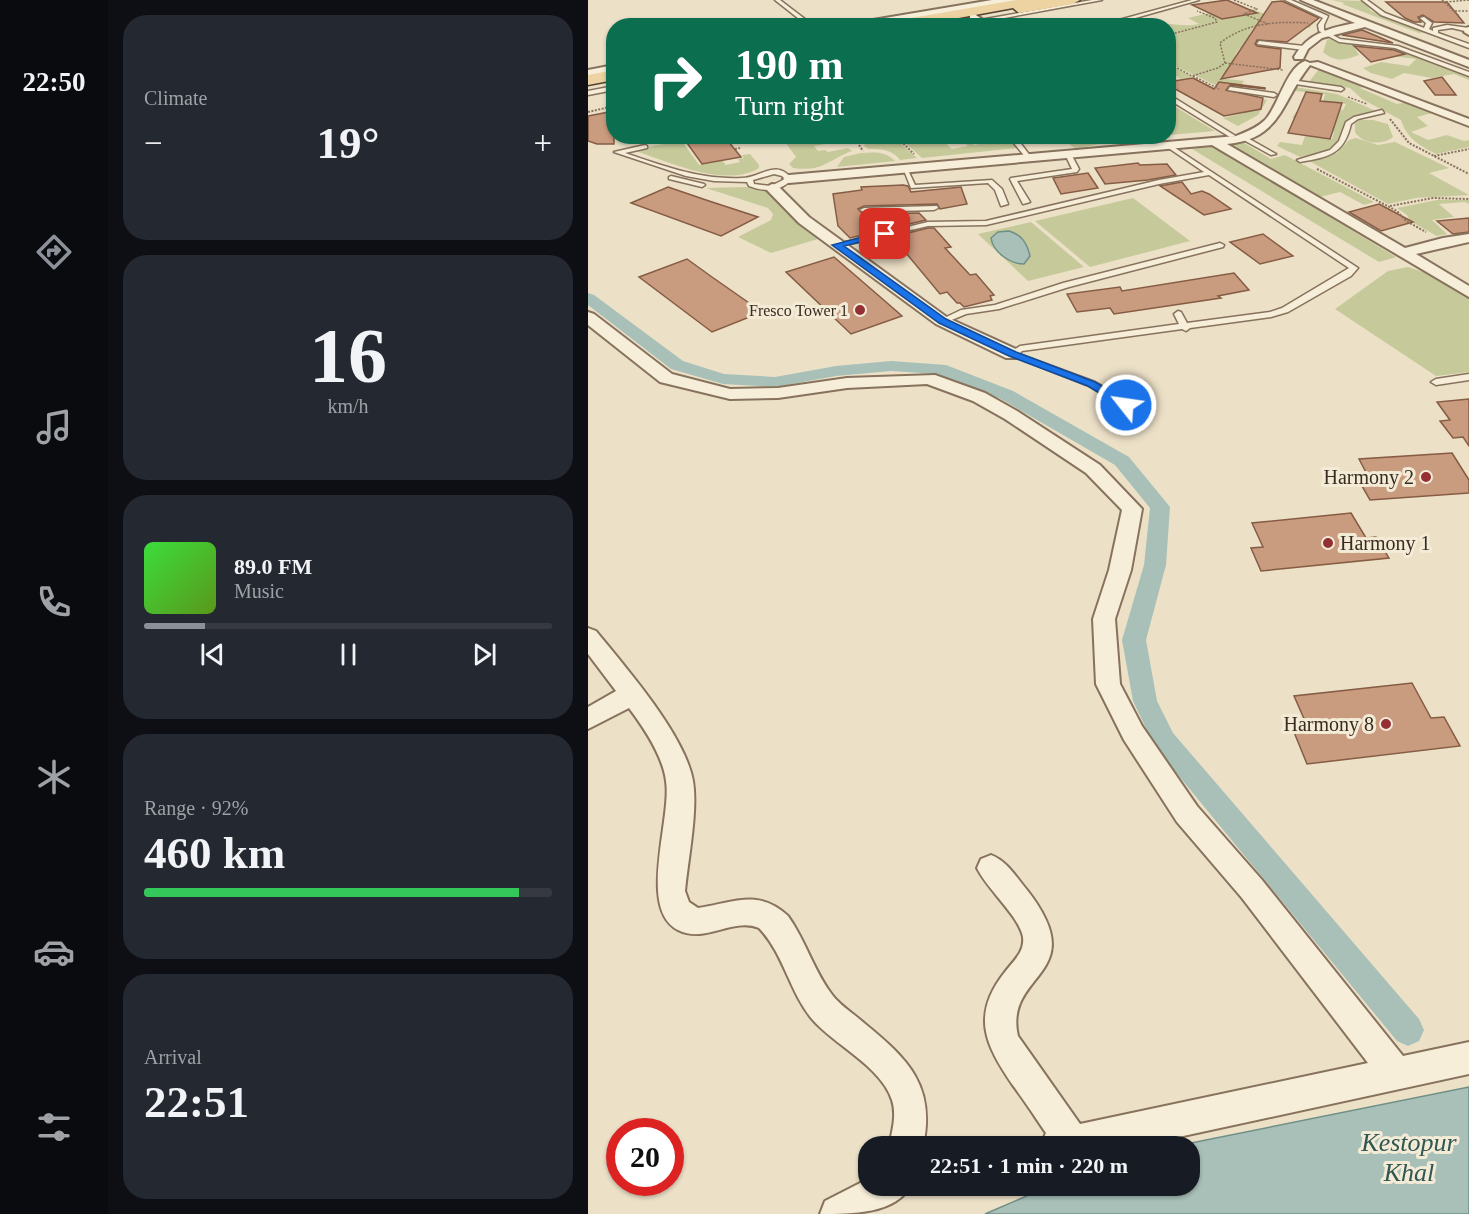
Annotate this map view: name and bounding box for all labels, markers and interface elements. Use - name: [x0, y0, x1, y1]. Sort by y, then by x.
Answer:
- icon: right: [636, 42, 714, 120]
- text: 190 m: [735, 42, 844, 88]
- text: 22:50: [23, 67, 86, 97]
- text: Climate: [144, 87, 207, 109]
- text: Turn right: [735, 91, 844, 121]
- text: 19°: [317, 118, 380, 168]
- text: −: [144, 125, 163, 161]
- text: +: [533, 125, 552, 161]
- pin: [859, 208, 910, 259]
- icon: arrive: [868, 217, 901, 250]
- icon: directions: [33, 231, 75, 273]
- place label: Fresco Tower 1: [749, 302, 848, 319]
- marker: Fresco Tower 1: [853, 303, 867, 317]
- text: 16: [309, 312, 387, 399]
- position arrow: [1094, 373, 1158, 437]
- text: km/h: [327, 395, 369, 417]
- icon: music: [33, 406, 75, 448]
- place label: Harmony 2: [1323, 466, 1414, 489]
- marker: Harmony 2: [1419, 470, 1433, 484]
- place label: Harmony 1: [1340, 532, 1431, 555]
- marker: Harmony 1: [1321, 536, 1335, 550]
- text: 89.0 FM: [234, 554, 312, 579]
- text: Music: [234, 580, 284, 602]
- icon: phone: [33, 581, 75, 623]
- icon: previous: [196, 638, 229, 671]
- icon: pause: [332, 638, 365, 671]
- icon: next: [468, 638, 501, 671]
- place label: Harmony 8: [1283, 713, 1374, 736]
- marker: Harmony 8: [1379, 717, 1393, 731]
- icon: climate: [33, 756, 75, 798]
- text: Range · 92%: [144, 797, 248, 819]
- text: 460 km: [144, 828, 285, 878]
- icon: car: [33, 931, 75, 973]
- text: Arrival: [144, 1046, 202, 1068]
- text: 22:51: [144, 1077, 249, 1127]
- icon: filters: [33, 1106, 75, 1148]
- speed limit sign: 20: [606, 1118, 684, 1196]
- water label: Kestopur Khal: [1360, 1128, 1458, 1187]
- text: 22:51 · 1 min · 220 m: [930, 1153, 1128, 1178]

